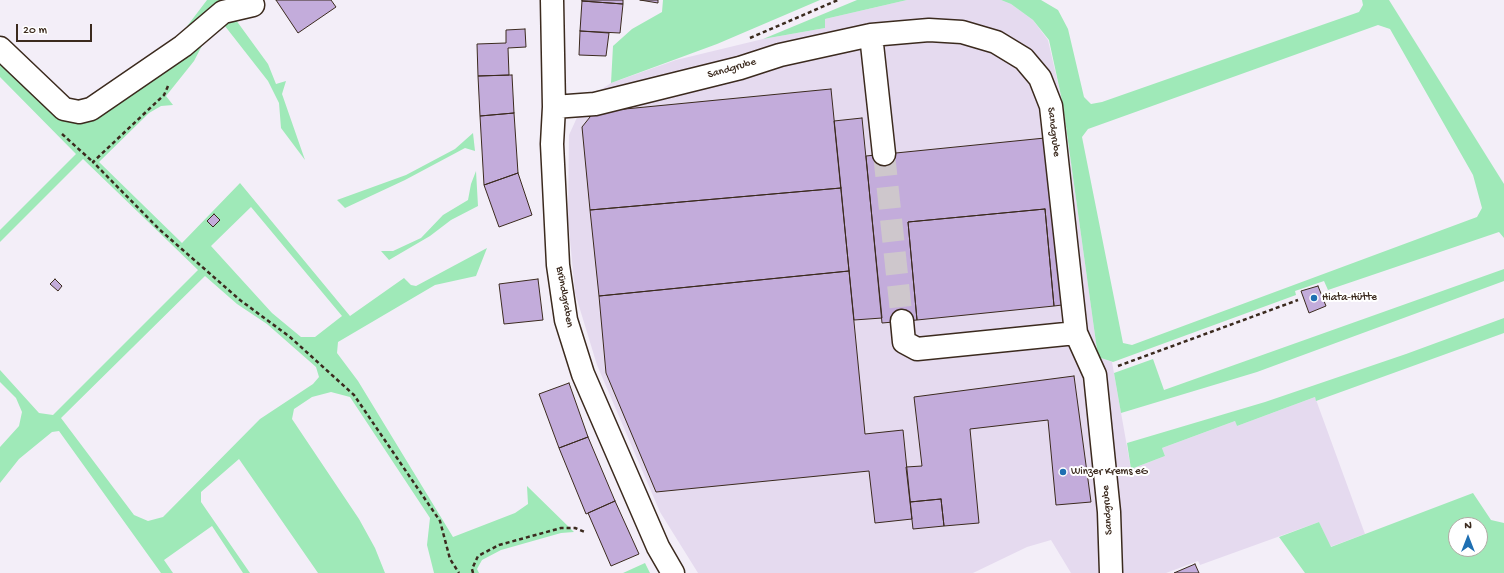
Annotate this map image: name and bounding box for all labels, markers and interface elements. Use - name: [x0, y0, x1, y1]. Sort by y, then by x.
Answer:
- scale bar: [18, 16, 94, 42]
- text: 20 m: [23, 24, 47, 38]
- street label: Sandgrube: [706, 56, 758, 82]
- street label: Sandgrube: [1043, 107, 1063, 157]
- street label: Bründlgraben: [552, 265, 576, 329]
- place label: Hiata-Hütte: [1322, 291, 1377, 305]
- marker: Hiata-Hütte: [1309, 293, 1319, 303]
- place label: Winzer Krems eG: [1071, 465, 1148, 479]
- marker: Winzer Krems eG: [1058, 467, 1068, 477]
- street label: Sandgrube: [1100, 485, 1116, 535]
- north arrow: [1448, 517, 1488, 557]
- text: N: [1464, 520, 1472, 532]

